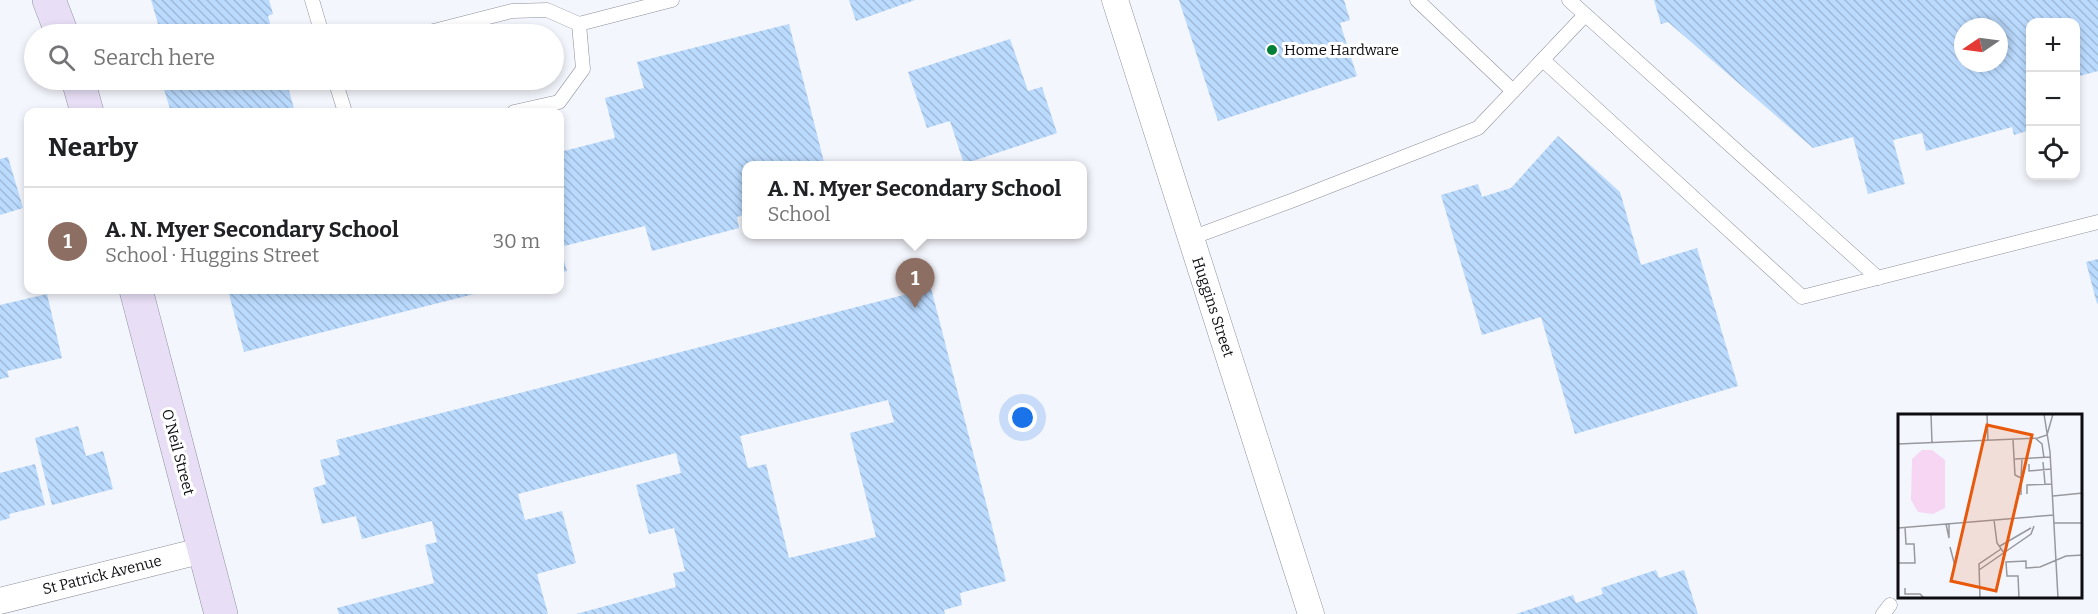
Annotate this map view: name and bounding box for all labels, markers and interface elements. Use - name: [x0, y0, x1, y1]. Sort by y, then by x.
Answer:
- north arrow: [1954, 18, 2008, 72]
- map controls: [2026, 18, 2080, 180]
- button: +: [2026, 18, 2080, 72]
- search box: [24, 24, 564, 90]
- icon: search: [45, 41, 78, 74]
- place label: Home Hardware: [1284, 41, 1399, 59]
- marker: Home Hardware: [1265, 43, 1279, 57]
- text: Search here: [93, 44, 215, 71]
- button: −: [2026, 72, 2080, 126]
- button: locate: [2026, 126, 2080, 180]
- text: Nearby: [48, 132, 138, 163]
- popup: [742, 161, 1087, 239]
- text: A. N. Myer Secondary School: [768, 175, 1061, 202]
- text: School: [768, 202, 830, 226]
- text: A. N. Myer Secondary School: [105, 216, 399, 243]
- text: 1: [63, 229, 72, 253]
- text: 30 m: [493, 229, 540, 253]
- text: School · Huggins Street: [105, 243, 319, 267]
- street label: Huggins Street: [1188, 255, 1238, 360]
- pin: 1: [896, 258, 934, 308]
- your location: [1008, 403, 1037, 432]
- street label: O'Neil Street: [158, 407, 198, 498]
- inset map: [1898, 414, 2083, 599]
- street label: St Patrick Avenue: [41, 552, 163, 598]

